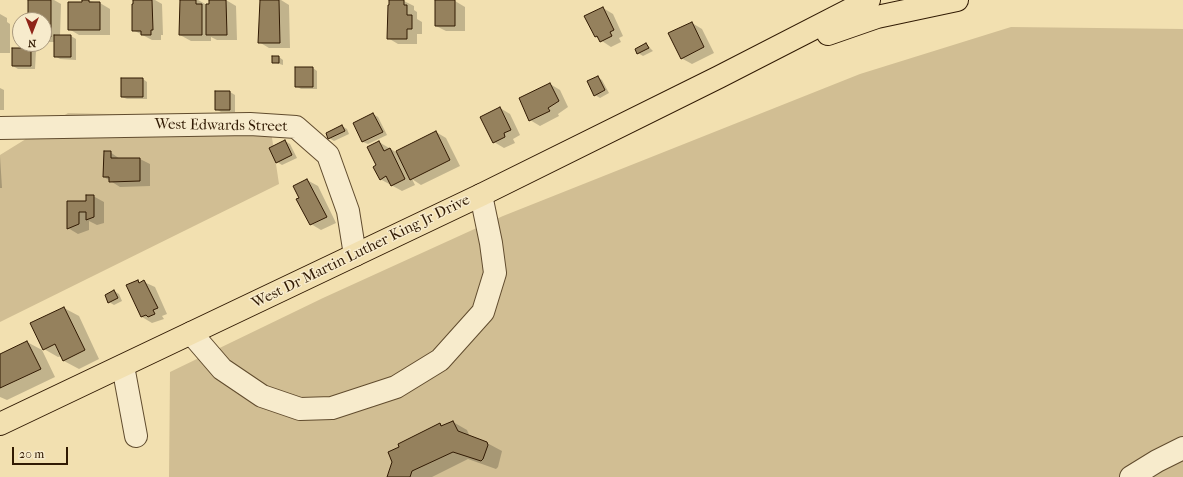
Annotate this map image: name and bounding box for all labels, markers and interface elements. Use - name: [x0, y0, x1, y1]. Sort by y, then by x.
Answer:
- north arrow: [12, 12, 52, 52]
- text: N: [28, 37, 36, 50]
- street label: West Edwards Street: [154, 116, 288, 136]
- street label: West Dr Martin Luther King Jr Drive: [249, 191, 473, 313]
- scale bar: [14, 439, 70, 465]
- text: 20 m: [19, 447, 44, 461]

